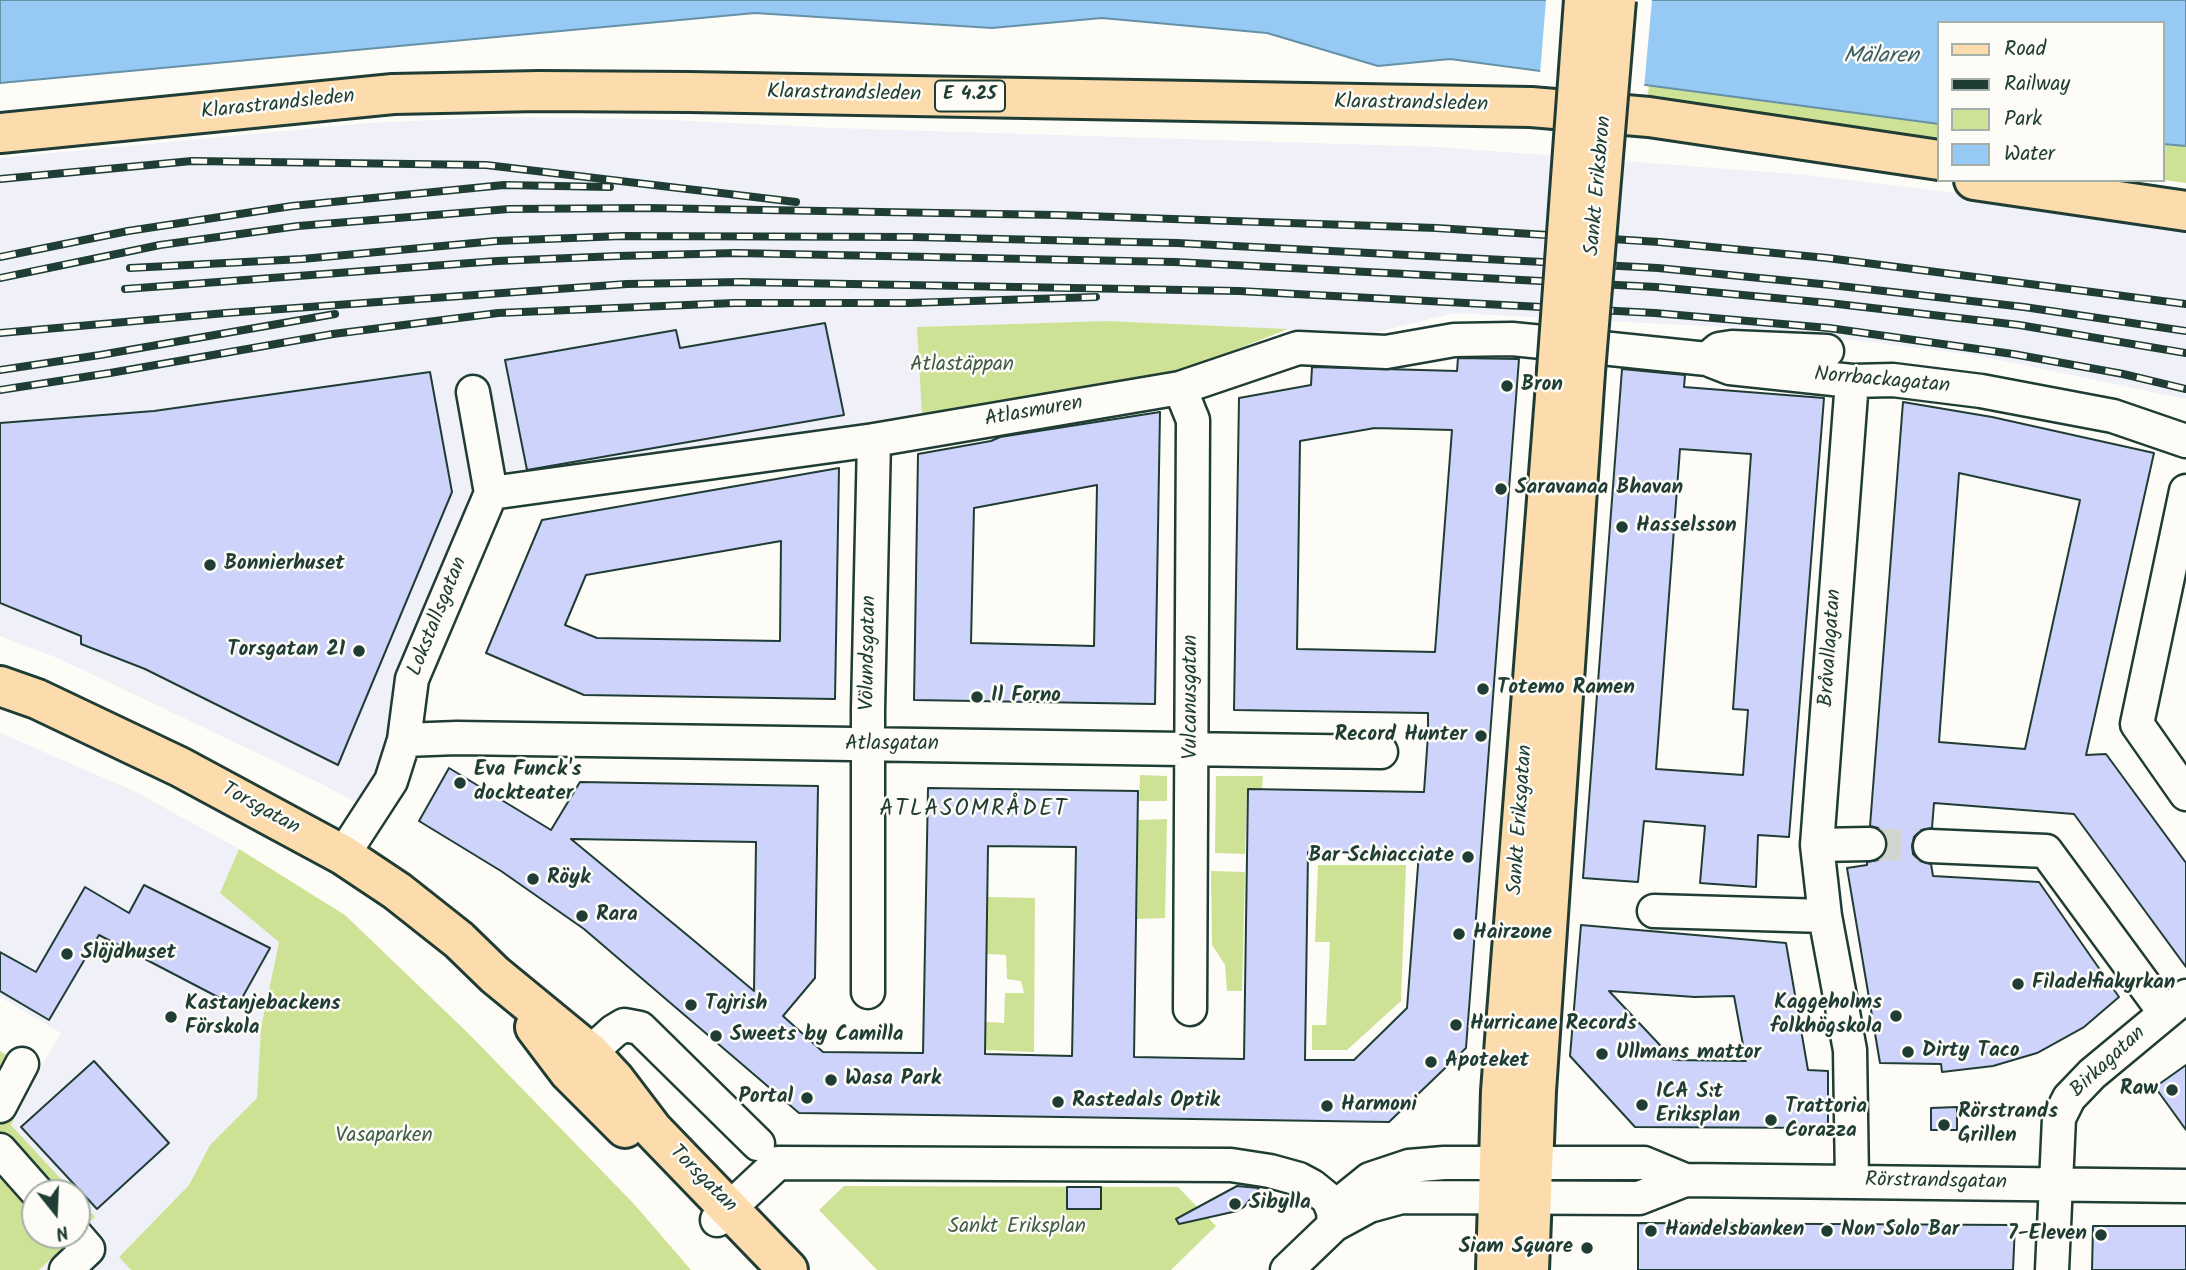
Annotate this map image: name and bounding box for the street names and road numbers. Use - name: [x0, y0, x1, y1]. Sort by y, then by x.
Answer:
- road number: E 4.25: [935, 80, 1005, 111]
- street label: Klarastrandsleden: [767, 81, 921, 109]
- street label: Klarastrandsleden: [200, 85, 356, 127]
- street label: Klarastrandsleden: [1334, 91, 1488, 119]
- street label: Sankt Eriksbron: [1581, 115, 1619, 257]
- street label: Norrbackagatan: [1813, 363, 1951, 401]
- street label: Atlasmuren: [983, 392, 1085, 434]
- street label: Lokstallsgatan: [404, 554, 474, 680]
- street label: Bråvallagatan: [1815, 588, 1849, 708]
- street label: Völundsgatan: [856, 595, 884, 711]
- street label: Vulcanusgatan: [1179, 635, 1205, 759]
- street label: Atlasgatan: [845, 732, 939, 758]
- street label: Sankt Eriksgatan: [1504, 744, 1540, 896]
- street label: Torsgatan: [216, 778, 304, 842]
- street label: Birkagatan: [2066, 1022, 2152, 1104]
- street label: Torsgatan: [663, 1141, 741, 1219]
- street label: Rörstrandsgatan: [1865, 1169, 2007, 1197]

